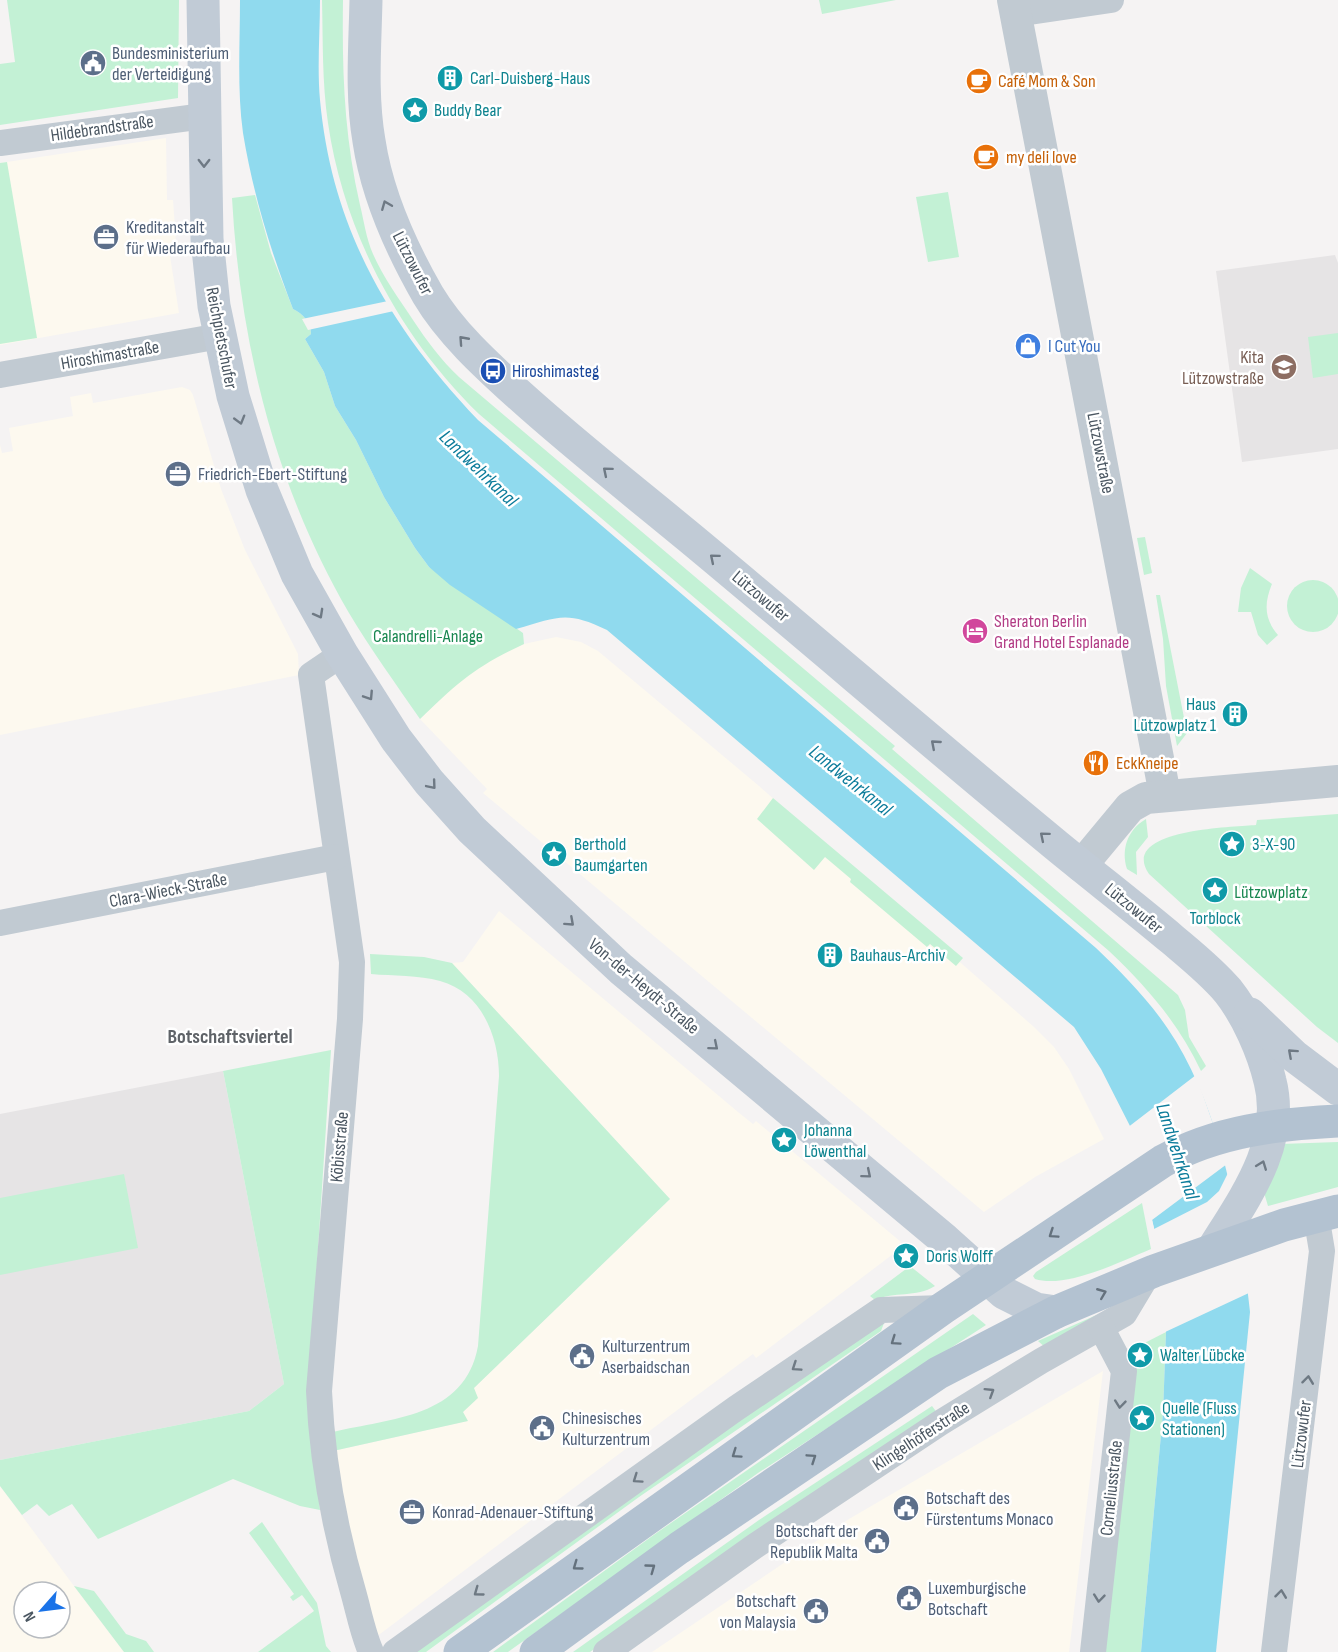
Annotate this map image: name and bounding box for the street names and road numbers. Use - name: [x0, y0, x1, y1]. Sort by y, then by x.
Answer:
- street label: Hildebrandstraße: [49, 111, 155, 146]
- street label: Lützowufer: [388, 228, 437, 298]
- street label: Reichpietschufer: [201, 286, 242, 391]
- street label: Hiroshimastraße: [59, 337, 161, 374]
- street label: Lützowstraße: [1082, 411, 1119, 495]
- street label: Lützowufer: [728, 566, 794, 626]
- street label: Clara-Wieck-Straße: [107, 869, 229, 912]
- street label: Lützowufer: [1101, 879, 1167, 938]
- street label: Von-der-Heydt-Straße: [584, 934, 703, 1039]
- street label: Köbisstraße: [326, 1111, 353, 1183]
- street label: Klingelhöferstraße: [869, 1397, 974, 1476]
- street label: Lützowufer: [1287, 1399, 1316, 1469]
- street label: Corneliusstraße: [1096, 1439, 1127, 1537]

